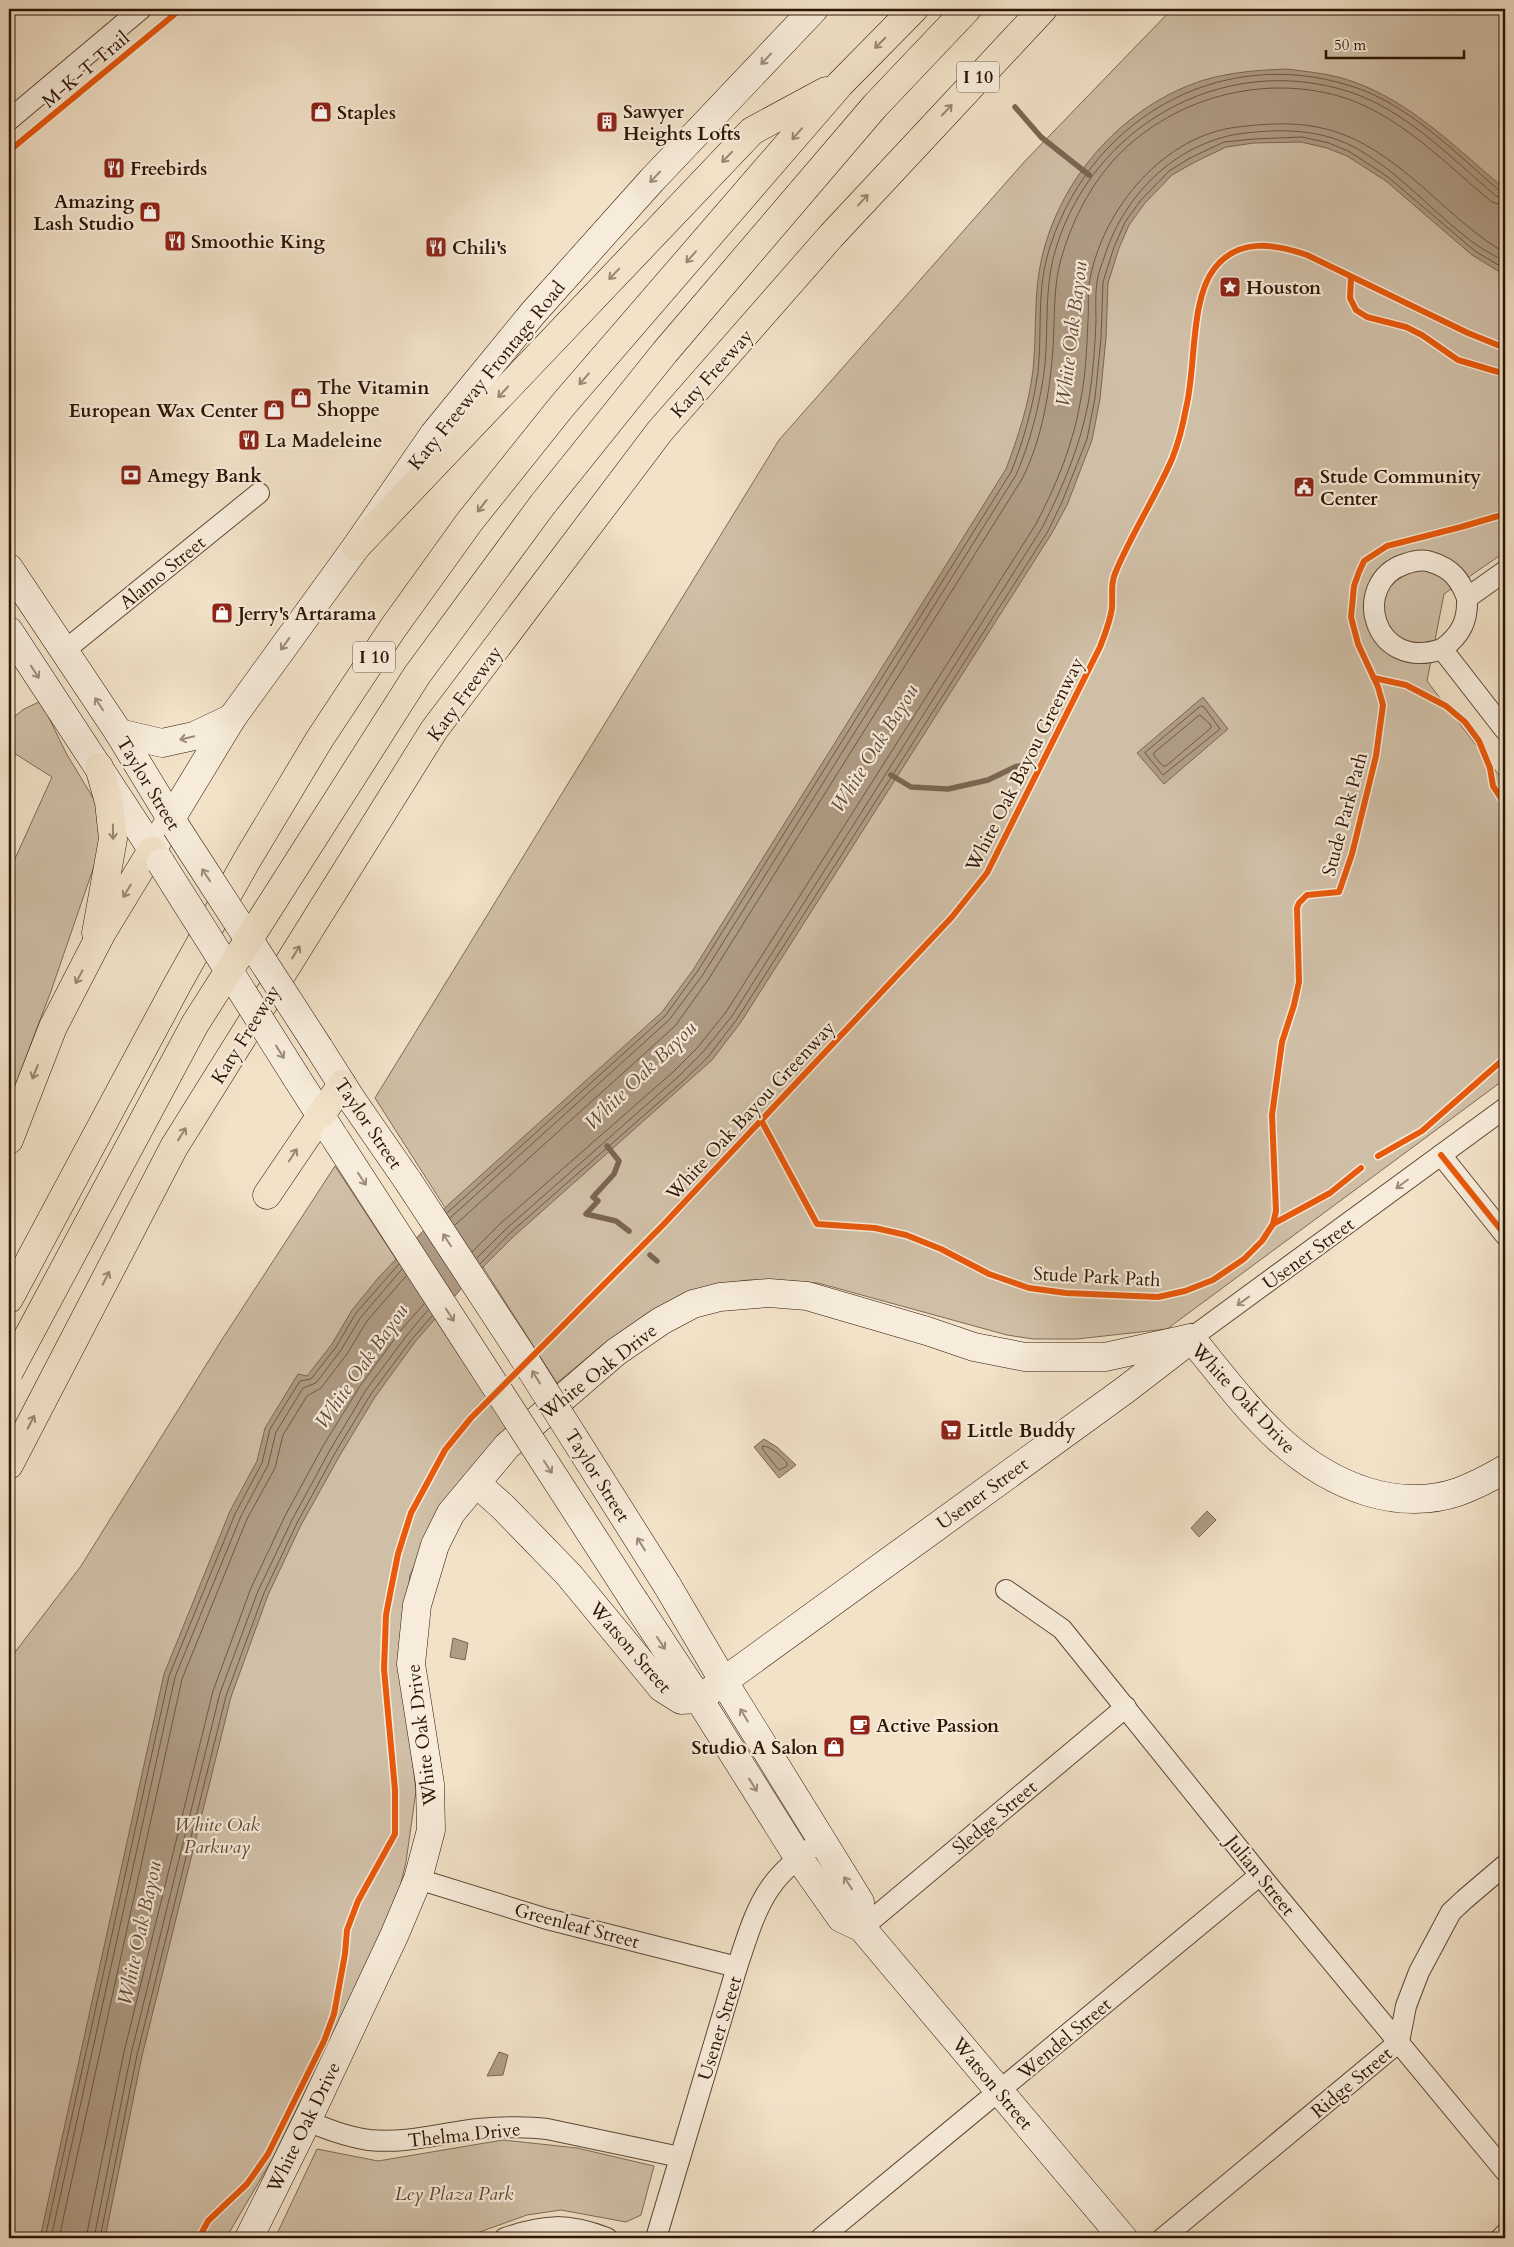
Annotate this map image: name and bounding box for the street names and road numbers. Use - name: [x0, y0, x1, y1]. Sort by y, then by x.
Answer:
- street label: M-K-T Trail: [36, 25, 135, 114]
- road number: I 10: [957, 62, 999, 92]
- street label: Katy Freeway Frontage Road: [402, 276, 571, 476]
- street label: Katy Freeway: [665, 323, 759, 424]
- street label: Alamo Street: [114, 530, 211, 616]
- street label: Katy Freeway: [421, 641, 508, 747]
- road number: I 10: [353, 642, 395, 672]
- street label: White Oak Bayou Greenway: [959, 653, 1090, 877]
- street label: Taylor Street: [110, 732, 186, 835]
- street label: Stude Park Path: [1316, 749, 1374, 879]
- street label: Katy Freeway: [205, 980, 287, 1089]
- street label: White Oak Bayou Greenway: [660, 1015, 841, 1207]
- street label: Taylor Street: [328, 1073, 408, 1174]
- street label: Usener Street: [1257, 1212, 1360, 1296]
- street label: Stude Park Path: [1033, 1261, 1162, 1293]
- street label: White Oak Drive: [534, 1318, 663, 1426]
- street label: White Oak Drive: [1185, 1337, 1301, 1460]
- street label: Taylor Street: [558, 1424, 636, 1527]
- street label: Usener Street: [931, 1452, 1034, 1536]
- street label: Watson Street: [583, 1596, 677, 1699]
- street label: White Oak Drive: [400, 1663, 444, 1808]
- street label: Sledge Street: [947, 1775, 1043, 1861]
- street label: Julian Street: [1218, 1827, 1301, 1921]
- street label: Greenleaf Street: [511, 1897, 642, 1955]
- street label: Usener Street: [692, 1973, 748, 2084]
- street label: Wendel Street: [1012, 1992, 1117, 2086]
- street label: Watson Street: [945, 2031, 1039, 2135]
- street label: Ridge Street: [1305, 2041, 1398, 2124]
- street label: White Oak Drive: [261, 2058, 347, 2198]
- street label: Thelma Drive: [406, 2116, 522, 2154]

